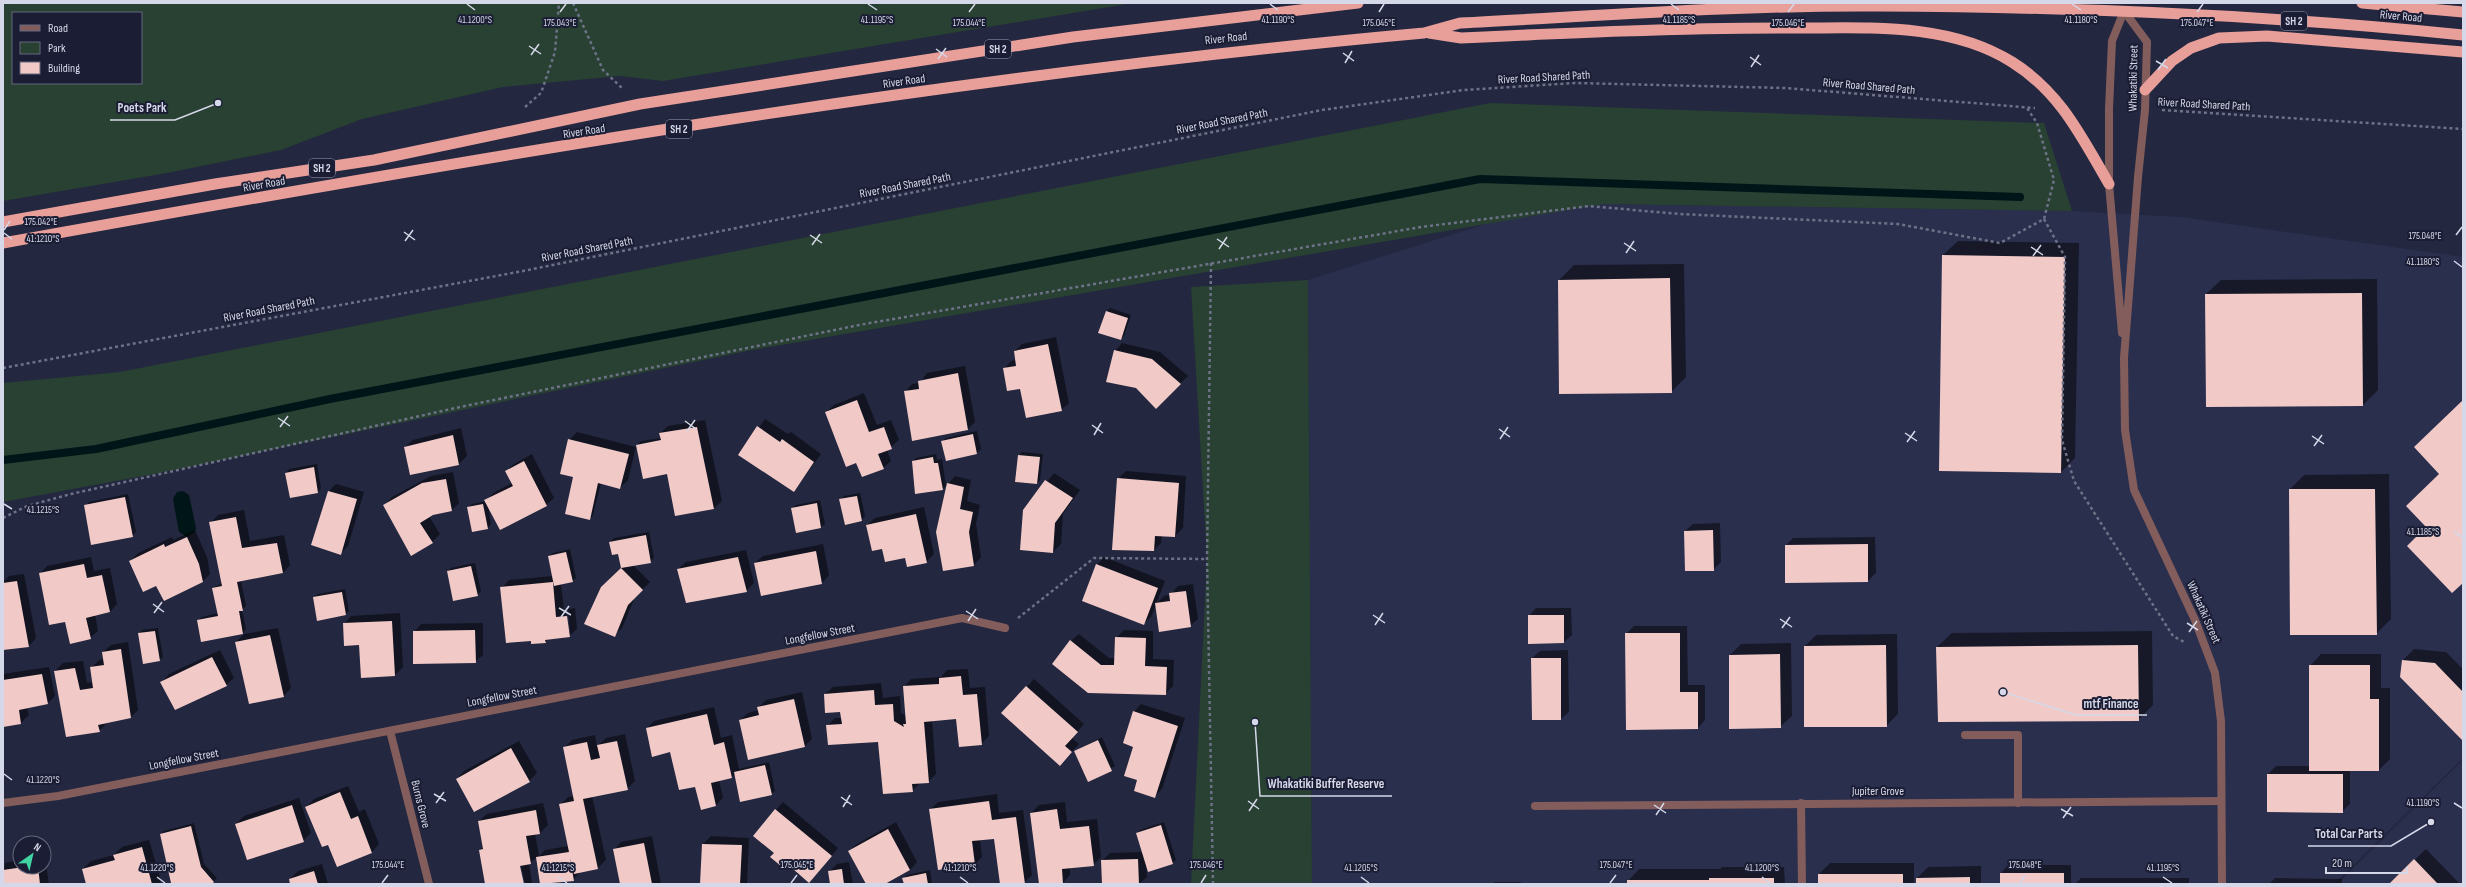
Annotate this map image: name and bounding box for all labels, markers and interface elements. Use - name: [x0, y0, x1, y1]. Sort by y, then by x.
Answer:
- street label: River Road: [2379, 7, 2423, 26]
- legend: [12, 12, 142, 84]
- road number: SH 2: [2281, 12, 2307, 30]
- text: 41.1200°S: [458, 14, 492, 26]
- text: 41.1195°S: [861, 14, 893, 26]
- text: 41.1190°S: [1261, 14, 1295, 26]
- text: 41.1185°S: [1663, 14, 1695, 26]
- text: 41.1180°S: [2064, 14, 2098, 26]
- text: 175.043°E: [543, 17, 577, 29]
- text: 175.044°E: [953, 17, 985, 29]
- text: 175.045°E: [1363, 17, 1395, 29]
- text: 175.046°E: [1771, 17, 1805, 29]
- text: 175.047°E: [2180, 17, 2214, 29]
- text: Road: [48, 21, 68, 36]
- street label: River Road: [1204, 29, 1248, 48]
- road number: SH 2: [985, 40, 1011, 58]
- text: Park: [48, 41, 66, 56]
- street label: Whakatiki Street: [2125, 44, 2142, 111]
- text: Building: [48, 61, 80, 76]
- street label: River Road Shared Path: [1497, 68, 1591, 87]
- street label: River Road: [882, 71, 926, 92]
- street label: River Road Shared Path: [1822, 75, 1916, 98]
- callout: Poets Park: [110, 95, 175, 120]
- street label: River Road Shared Path: [2157, 95, 2251, 114]
- text: Poets Park: [118, 100, 167, 116]
- street label: River Road Shared Path: [1175, 105, 1269, 138]
- road number: SH 2: [666, 120, 692, 138]
- street label: River Road: [562, 121, 606, 142]
- road number: SH 2: [309, 159, 335, 177]
- street label: River Road Shared Path: [858, 169, 952, 202]
- street label: River Road: [242, 173, 286, 196]
- text: 175.042°E: [25, 216, 57, 228]
- text: 175.048°E: [2408, 230, 2442, 242]
- text: 41.1210°S: [27, 233, 59, 245]
- street label: River Road Shared Path: [540, 233, 634, 266]
- text: 41.1180°S: [2406, 256, 2440, 268]
- street label: River Road Shared Path: [222, 293, 316, 326]
- text: 41.1215°S: [27, 504, 59, 516]
- text: 41.1185°S: [2407, 526, 2439, 538]
- street label: Whakatiki Street: [2183, 579, 2224, 646]
- street label: Longfellow Street: [784, 620, 857, 649]
- street label: Longfellow Street: [466, 682, 539, 711]
- callout: mtf Finance: [2076, 690, 2147, 715]
- text: mtf Finance: [2083, 696, 2139, 712]
- street label: Longfellow Street: [148, 745, 221, 774]
- callout: Whakatiki Buffer Reserve: [1260, 771, 1392, 796]
- text: 41.1220°S: [26, 774, 60, 786]
- text: Whakatiki Buffer Reserve: [1268, 776, 1385, 792]
- street label: Burns Grove: [407, 779, 434, 830]
- street label: Jupiter Grove: [1851, 784, 1904, 799]
- text: 41.1190°S: [2406, 797, 2440, 809]
- callout: Total Car Parts: [2308, 821, 2391, 846]
- text: Total Car Parts: [2315, 826, 2383, 842]
- north arrow: [12, 835, 52, 875]
- text: N: [31, 840, 43, 854]
- scale bar: [2326, 849, 2407, 875]
- text: 20 m: [2332, 856, 2352, 871]
- text: 175.044°E: [372, 859, 404, 871]
- text: 175.045°E: [781, 859, 813, 871]
- text: 175.046°E: [1189, 859, 1223, 871]
- text: 175.047°E: [1599, 859, 1633, 871]
- text: 175.048°E: [2008, 859, 2042, 871]
- text: 41.1220°S: [140, 862, 174, 874]
- text: 41.1215°S: [542, 862, 574, 874]
- text: 41.1210°S: [944, 862, 976, 874]
- text: 41.1205°S: [1344, 862, 1378, 874]
- text: 41.1200°S: [1745, 862, 1779, 874]
- text: 41.1195°S: [2147, 862, 2179, 874]

